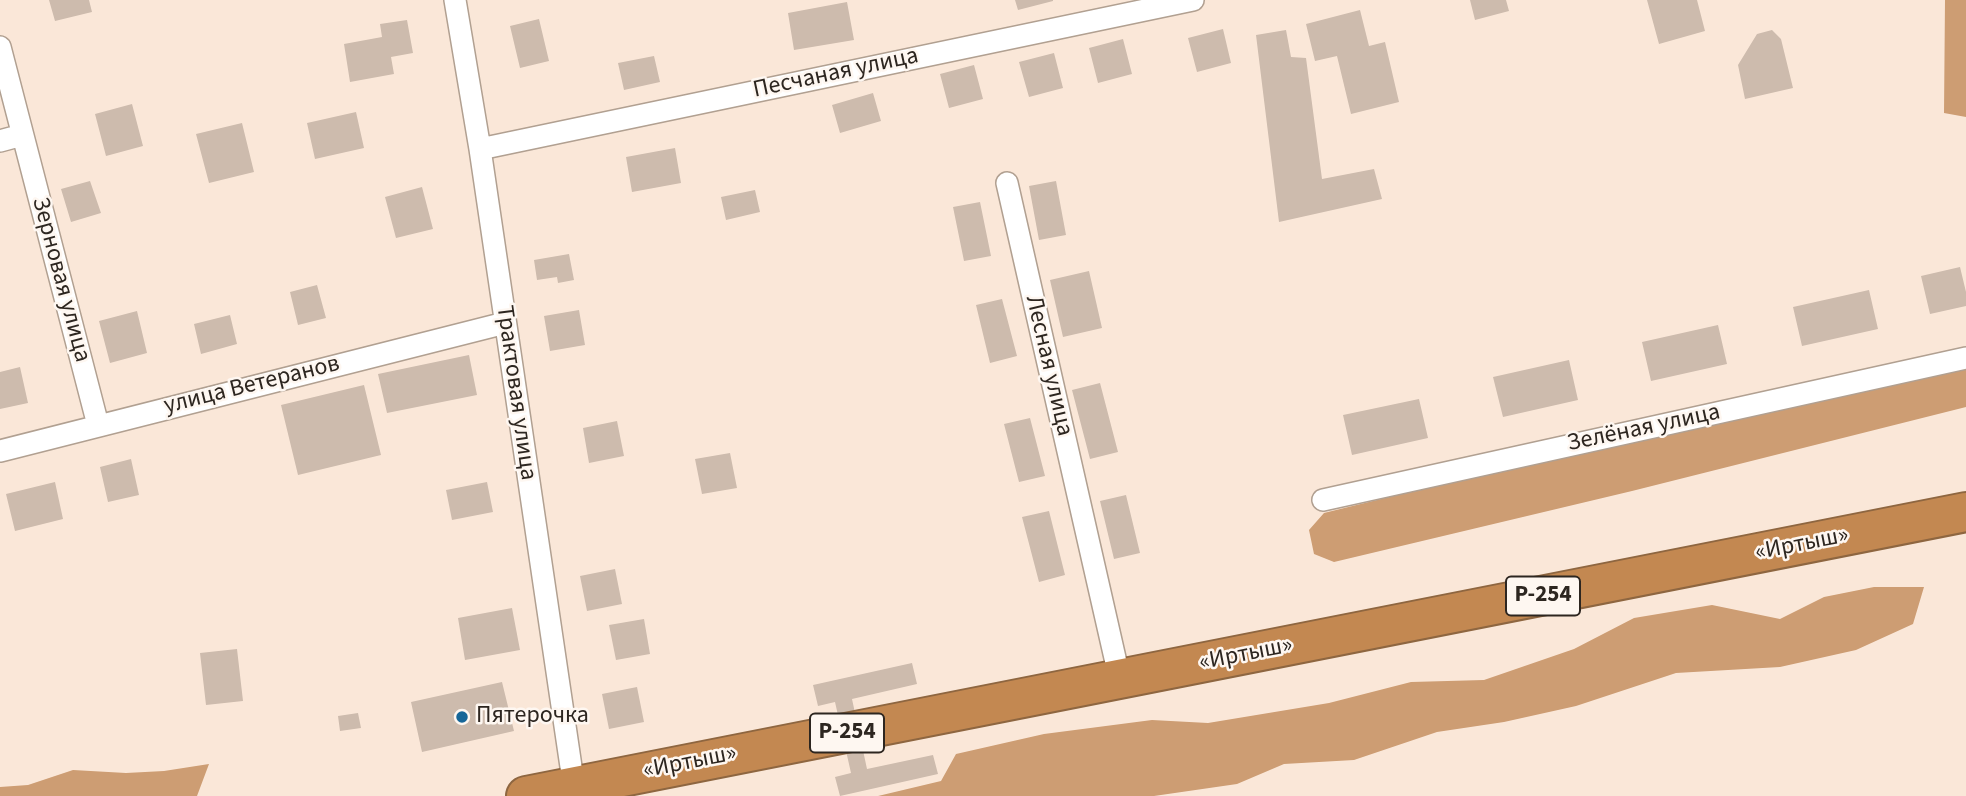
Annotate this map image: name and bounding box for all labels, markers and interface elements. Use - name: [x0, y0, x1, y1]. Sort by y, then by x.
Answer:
- street label: Песчаная улица: [751, 42, 921, 106]
- street label: Зерновая улица: [24, 195, 96, 365]
- street label: Лесная улица: [1018, 293, 1078, 439]
- street label: Трактовая улица: [488, 304, 542, 482]
- street label: улица Ветеранов: [161, 350, 343, 422]
- street label: Зелёная улица: [1565, 399, 1723, 459]
- street label: «Иртыш»: [1753, 522, 1851, 568]
- road number: Р-254: [1506, 576, 1580, 616]
- street label: «Иртыш»: [1197, 632, 1295, 678]
- place label: Пятерочка: [476, 703, 589, 731]
- marker: Пятерочка: [454, 709, 470, 725]
- road number: Р-254: [810, 713, 884, 752]
- street label: «Иртыш»: [641, 740, 739, 786]

